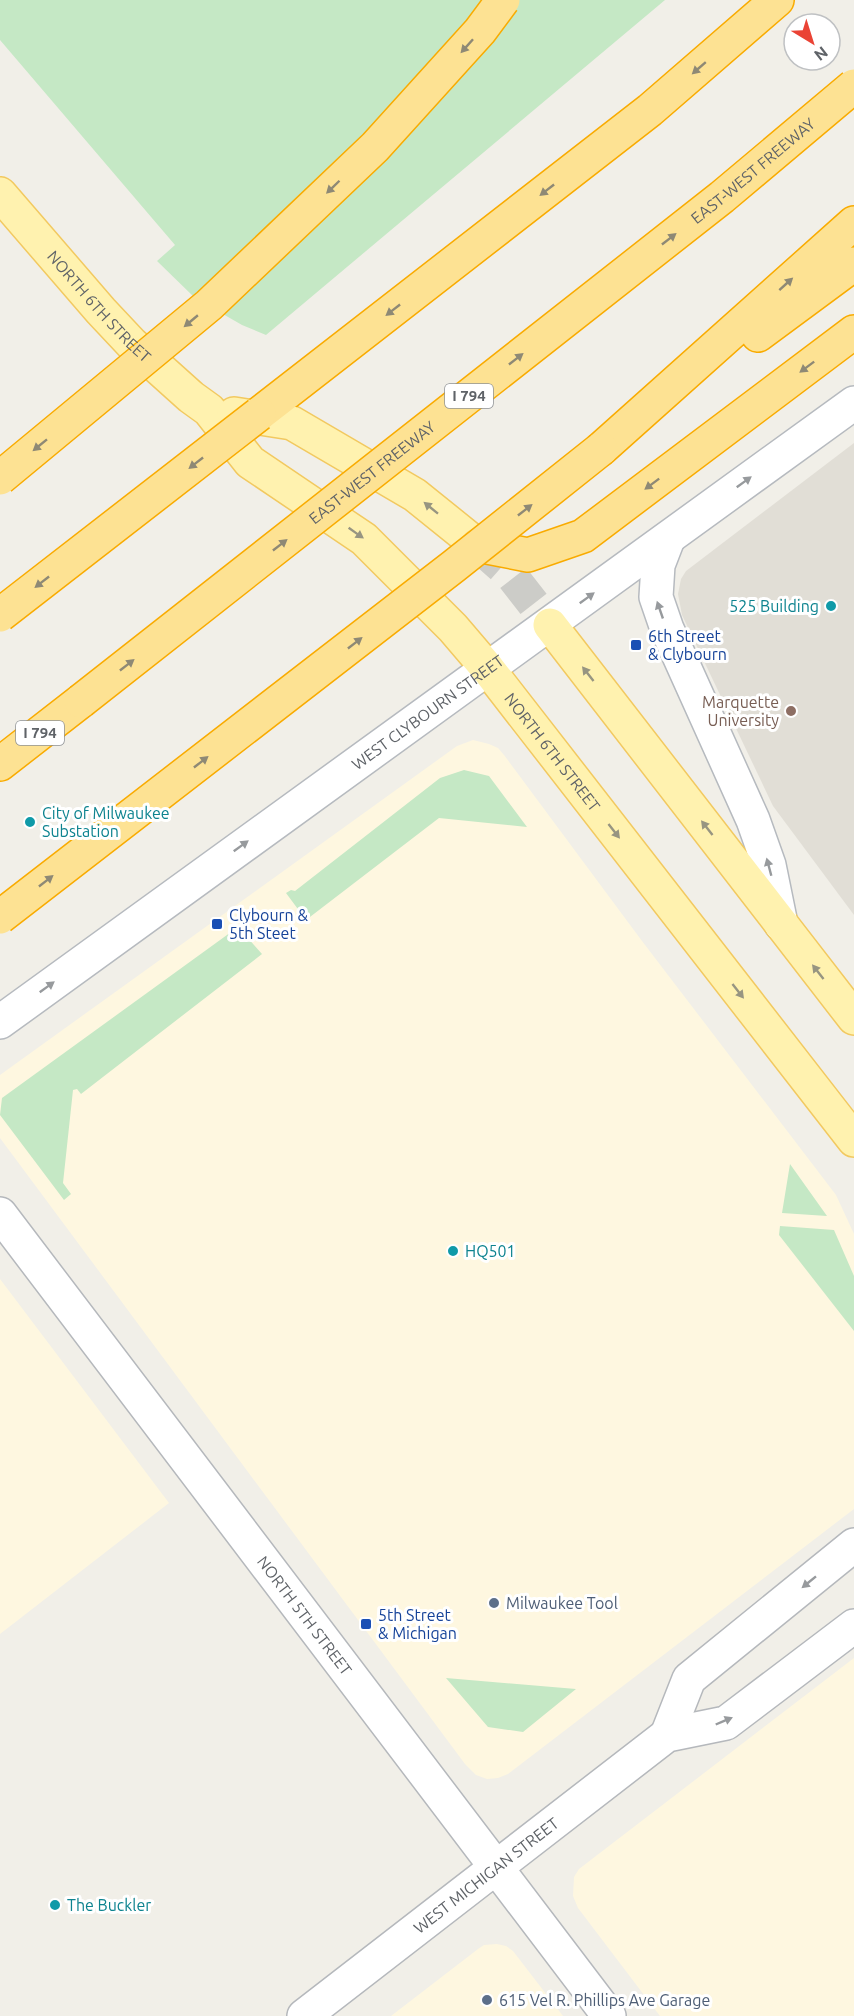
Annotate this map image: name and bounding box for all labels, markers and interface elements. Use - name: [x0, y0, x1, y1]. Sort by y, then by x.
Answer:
- north arrow: [782, 12, 842, 72]
- one-way arrow: [460, 38, 474, 53]
- text: N: [811, 43, 831, 65]
- one-way arrow: [692, 61, 707, 74]
- street label: EAST-WEST FREEWAY: [687, 114, 819, 227]
- one-way arrow: [325, 180, 340, 194]
- one-way arrow: [539, 184, 555, 197]
- one-way arrow: [661, 232, 677, 245]
- street label: NORTH 6TH STREET: [44, 247, 155, 366]
- one-way arrow: [778, 278, 793, 291]
- one-way arrow: [385, 303, 401, 316]
- one-way arrow: [183, 314, 199, 327]
- one-way arrow: [508, 353, 524, 366]
- one-way arrow: [800, 361, 816, 373]
- road number: I 794: [445, 384, 493, 408]
- street label: EAST-WEST FREEWAY: [305, 417, 439, 527]
- one-way arrow: [33, 438, 48, 451]
- one-way arrow: [188, 456, 204, 469]
- one-way arrow: [736, 477, 751, 489]
- one-way arrow: [644, 478, 659, 490]
- one-way arrow: [424, 502, 439, 515]
- one-way arrow: [517, 503, 533, 516]
- one-way arrow: [347, 527, 363, 539]
- one-way arrow: [272, 538, 288, 551]
- one-way arrow: [34, 576, 50, 589]
- one-way arrow: [578, 592, 594, 604]
- place label: 525 Building: [729, 597, 819, 615]
- marker: 525 Building: [824, 599, 838, 613]
- one-way arrow: [655, 601, 665, 619]
- place label: 6th Street & Clybourn: [648, 627, 727, 663]
- one-way arrow: [347, 637, 363, 649]
- marker: 6th Street & Clybourn: [629, 638, 643, 652]
- street label: WEST CLYBOURN STREET: [348, 651, 507, 773]
- one-way arrow: [118, 659, 134, 671]
- one-way arrow: [582, 666, 594, 681]
- street label: NORTH 6TH STREET: [501, 689, 604, 815]
- place label: Marquette University: [702, 693, 779, 729]
- marker: Marquette University: [784, 704, 798, 718]
- road number: I 794: [16, 721, 64, 745]
- one-way arrow: [193, 757, 208, 769]
- place label: City of Milwaukee Substation: [42, 804, 170, 840]
- marker: City of Milwaukee Substation: [23, 815, 37, 829]
- one-way arrow: [701, 820, 713, 836]
- one-way arrow: [608, 824, 620, 839]
- one-way arrow: [233, 840, 249, 852]
- one-way arrow: [764, 858, 773, 876]
- one-way arrow: [39, 876, 54, 888]
- place label: Clybourn & 5th Steet: [229, 906, 308, 942]
- marker: Clybourn & 5th Steet: [210, 917, 224, 931]
- one-way arrow: [813, 964, 825, 979]
- one-way arrow: [39, 981, 55, 993]
- one-way arrow: [731, 983, 743, 998]
- place label: HQ501: [465, 1242, 516, 1260]
- marker: HQ501: [446, 1244, 460, 1258]
- street label: NORTH 5TH STREET: [254, 1552, 356, 1678]
- one-way arrow: [801, 1576, 816, 1588]
- place label: Milwaukee Tool: [506, 1594, 618, 1612]
- marker: Milwaukee Tool: [487, 1596, 501, 1610]
- place label: 5th Street & Michigan: [378, 1606, 457, 1642]
- marker: 5th Street & Michigan: [359, 1617, 373, 1631]
- one-way arrow: [715, 1716, 733, 1726]
- street label: WEST MICHIGAN STREET: [410, 1814, 562, 1937]
- place label: The Buckler: [67, 1896, 151, 1914]
- marker: The Buckler: [48, 1898, 62, 1912]
- place label: 615 Vel R. Phillips Ave Garage: [499, 1991, 710, 2009]
- marker: 615 Vel R. Phillips Ave Garage: [480, 1993, 494, 2007]

